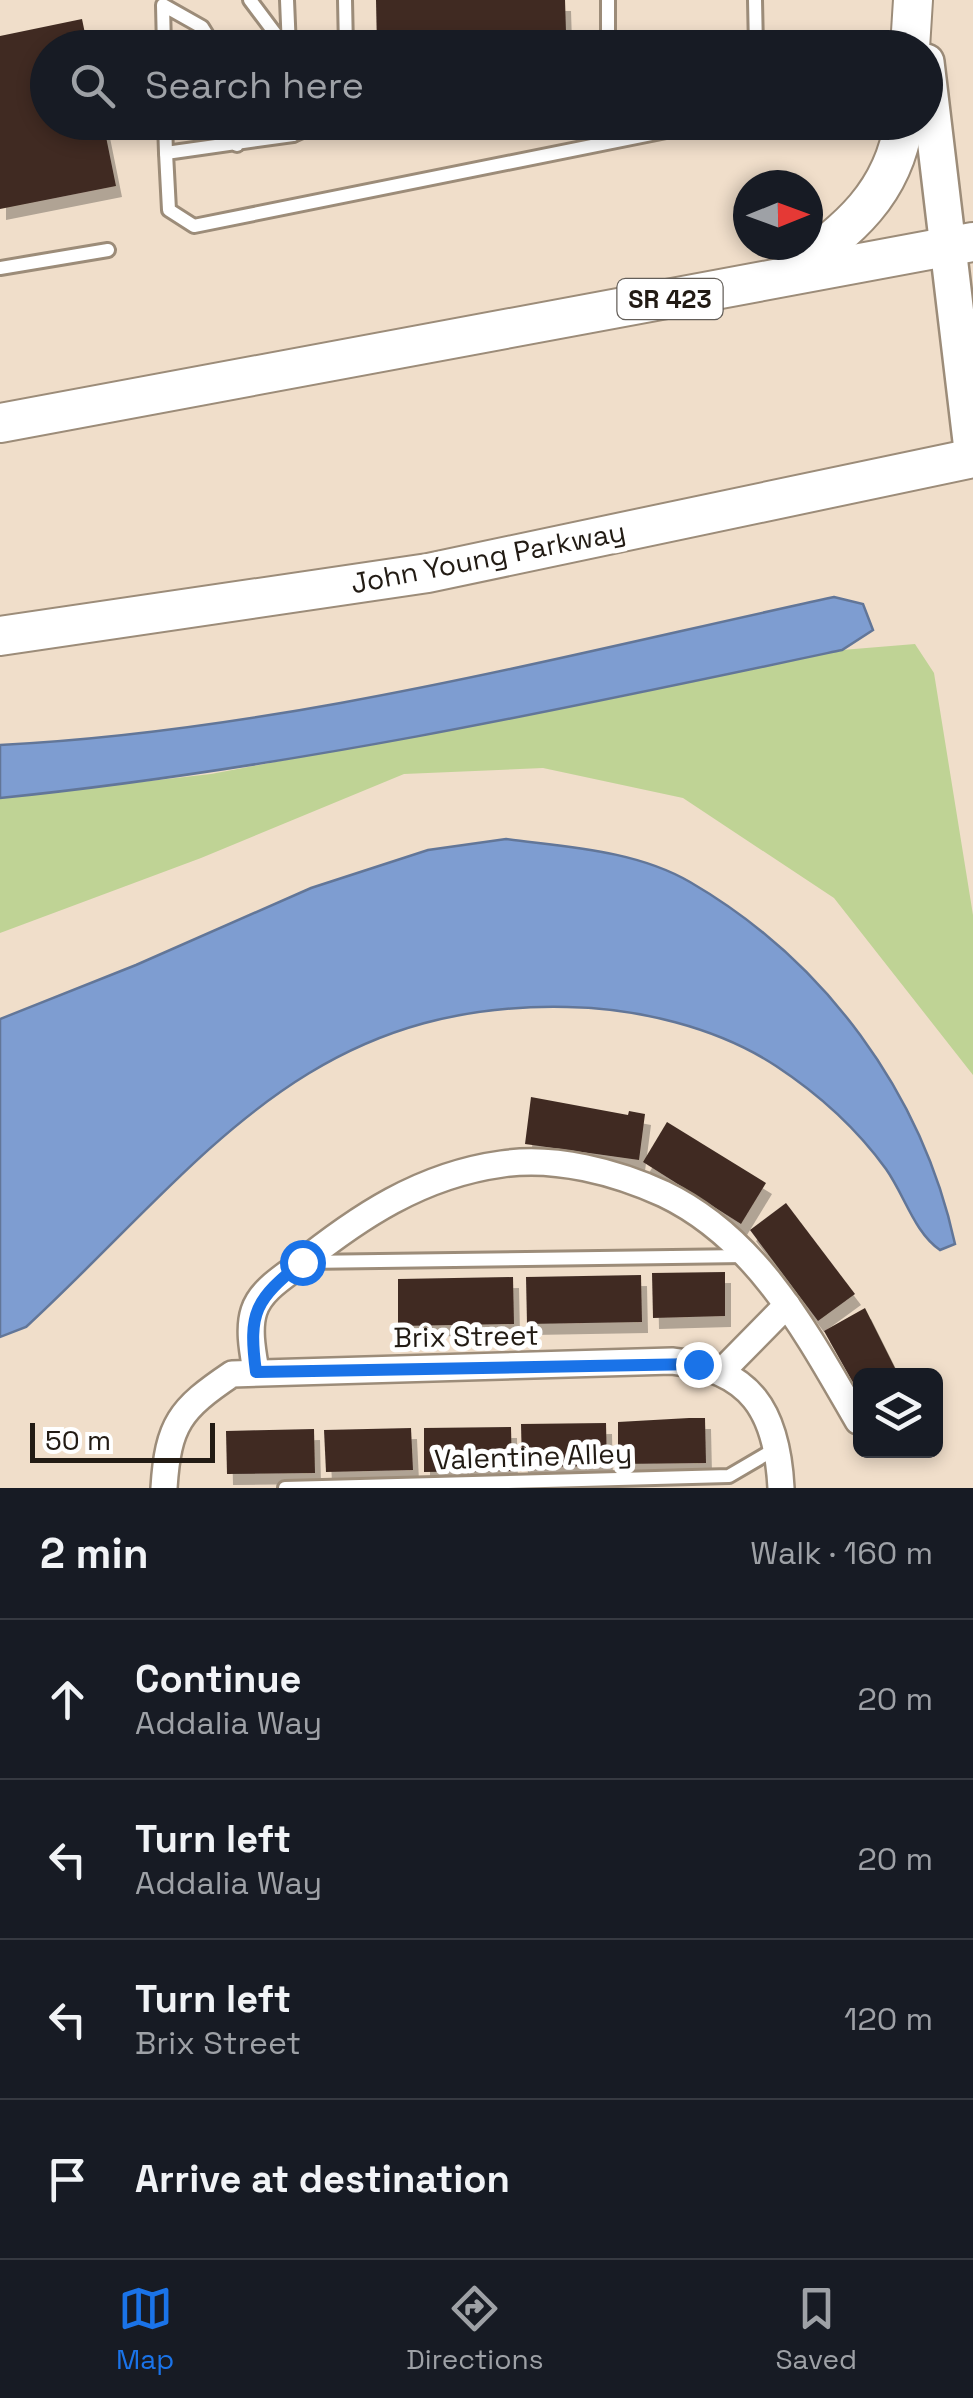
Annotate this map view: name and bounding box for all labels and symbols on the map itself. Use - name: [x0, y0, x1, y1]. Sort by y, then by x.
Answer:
- north arrow: [733, 170, 823, 260]
- road number: SR 423: [618, 279, 722, 319]
- street label: John Young Parkway: [348, 513, 628, 601]
- route start: [280, 1240, 326, 1286]
- street label: Brix Street: [393, 1317, 539, 1355]
- route end: [676, 1342, 722, 1388]
- scale bar: [30, 1418, 215, 1462]
- street label: Valentine Alley: [433, 1435, 633, 1477]

